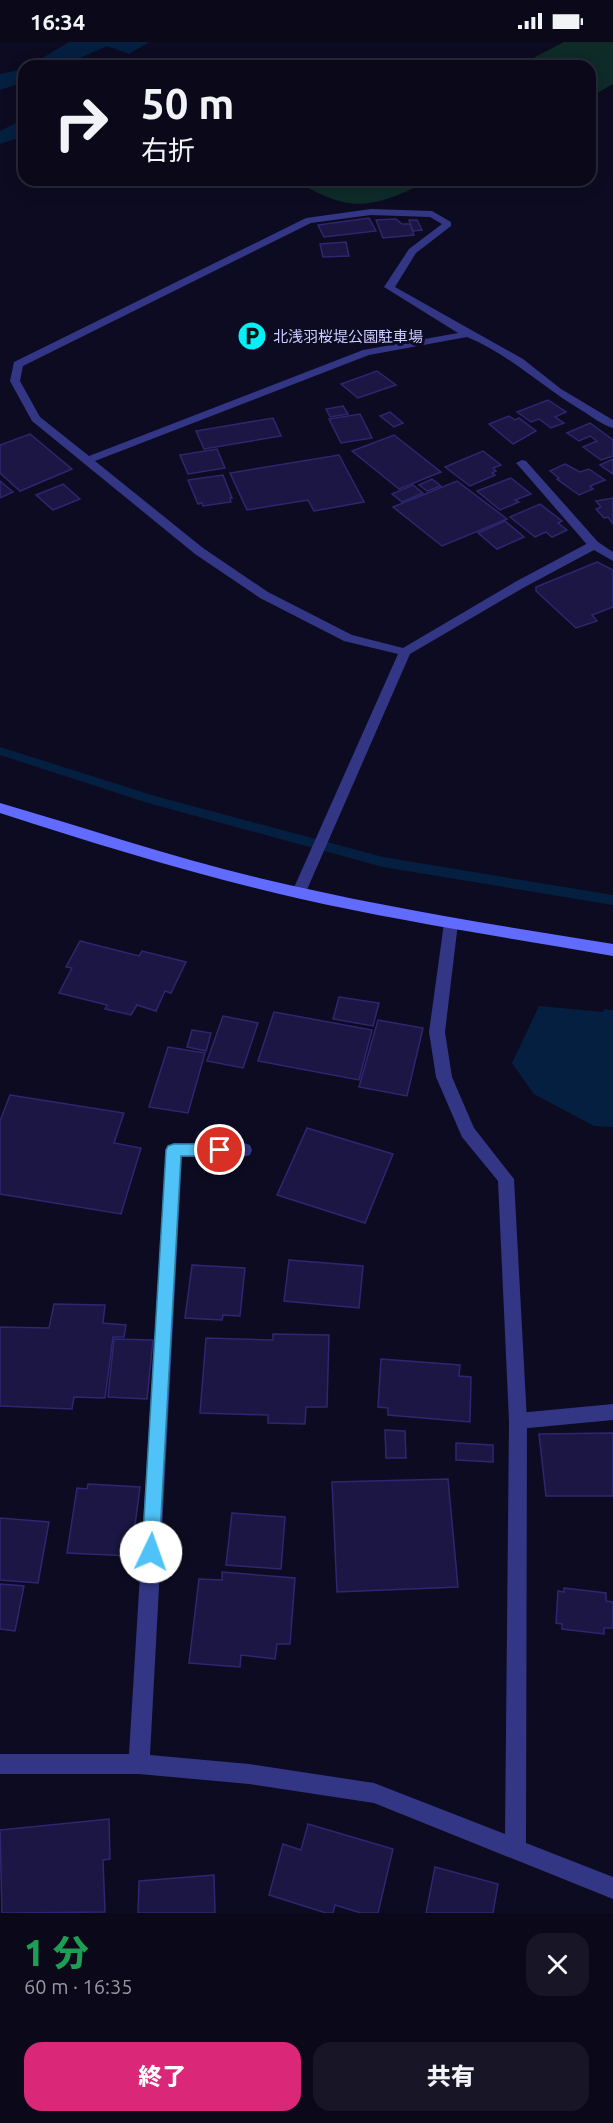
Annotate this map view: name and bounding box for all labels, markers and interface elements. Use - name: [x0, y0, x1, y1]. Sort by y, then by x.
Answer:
- text: 16:34: [30, 9, 85, 34]
- text: 50 m: [141, 80, 235, 127]
- icon: right: [42, 84, 120, 162]
- text: 右折: [141, 135, 195, 165]
- parking icon: 北浅羽桜堤公園駐車場: [236, 320, 268, 352]
- place label: 北浅羽桜堤公園駐車場: [273, 328, 423, 345]
- pin: [194, 1124, 245, 1175]
- icon: arrive: [203, 1133, 236, 1166]
- position arrow: [119, 1520, 183, 1584]
- text: 1 分: [24, 1932, 89, 1973]
- button: close: [526, 1933, 589, 1996]
- text: 60 m · 16:35: [24, 1975, 133, 1998]
- button: 終了: [24, 2042, 301, 2111]
- button: 共有: [313, 2042, 589, 2111]

